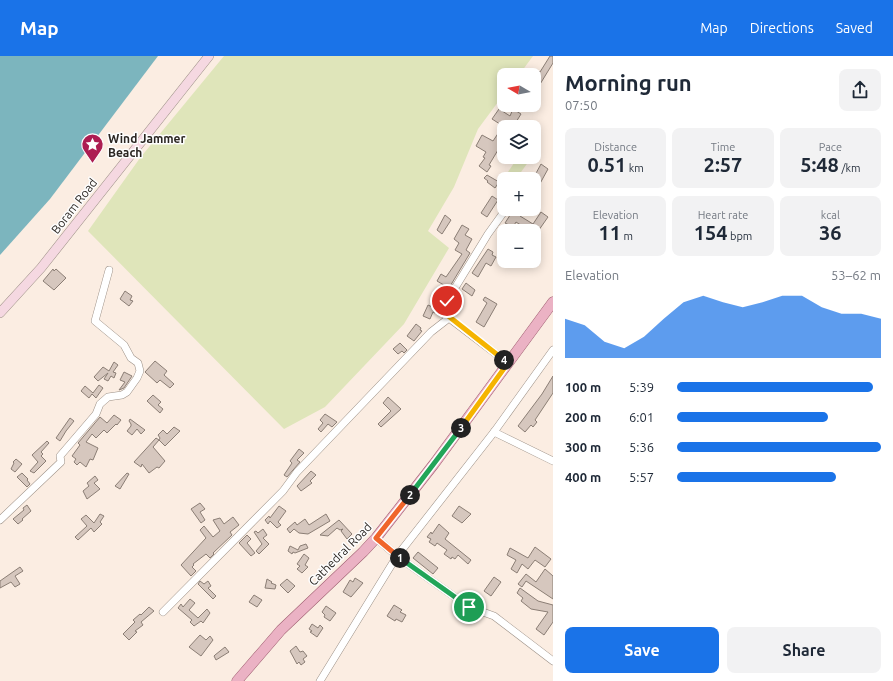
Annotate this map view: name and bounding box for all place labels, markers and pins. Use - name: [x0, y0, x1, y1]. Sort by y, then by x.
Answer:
- place icon: Wind Jammer Beach: [80, 132, 106, 165]
- place label: Wind Jammer Beach: [108, 132, 186, 159]
- pin: [430, 284, 464, 318]
- pin: 4: [494, 350, 514, 370]
- pin: 3: [451, 418, 471, 438]
- pin: 2: [400, 485, 420, 505]
- pin: 1: [390, 548, 410, 568]
- pin: [452, 590, 486, 624]

